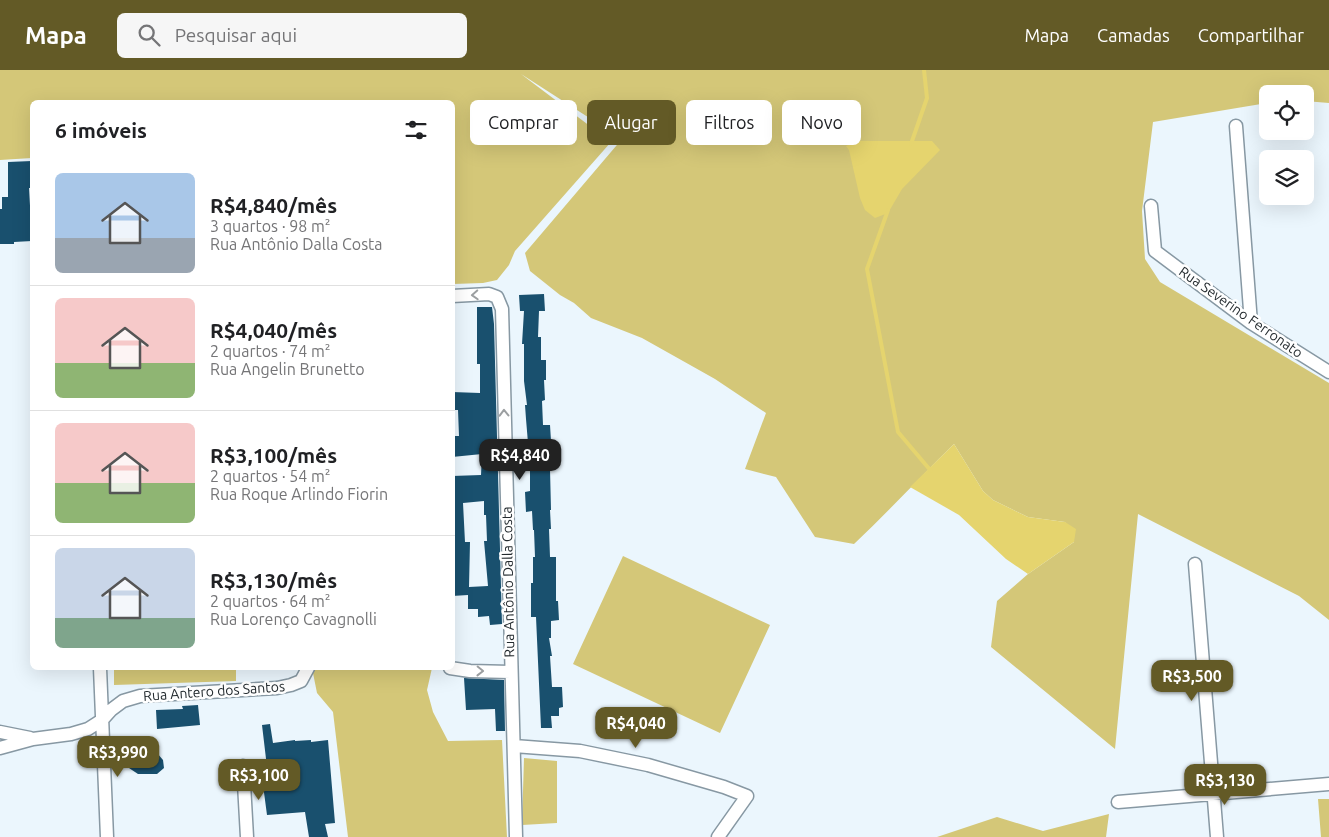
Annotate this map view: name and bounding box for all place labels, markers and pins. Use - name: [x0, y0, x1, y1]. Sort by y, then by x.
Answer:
- pin: R$4,840: [474, 438, 566, 481]
- pin: R$3,500: [1146, 660, 1238, 702]
- pin: R$4,040: [590, 706, 682, 749]
- pin: R$3,990: [72, 736, 164, 778]
- pin: R$3,100: [213, 758, 305, 801]
- pin: R$3,130: [1179, 764, 1271, 806]

